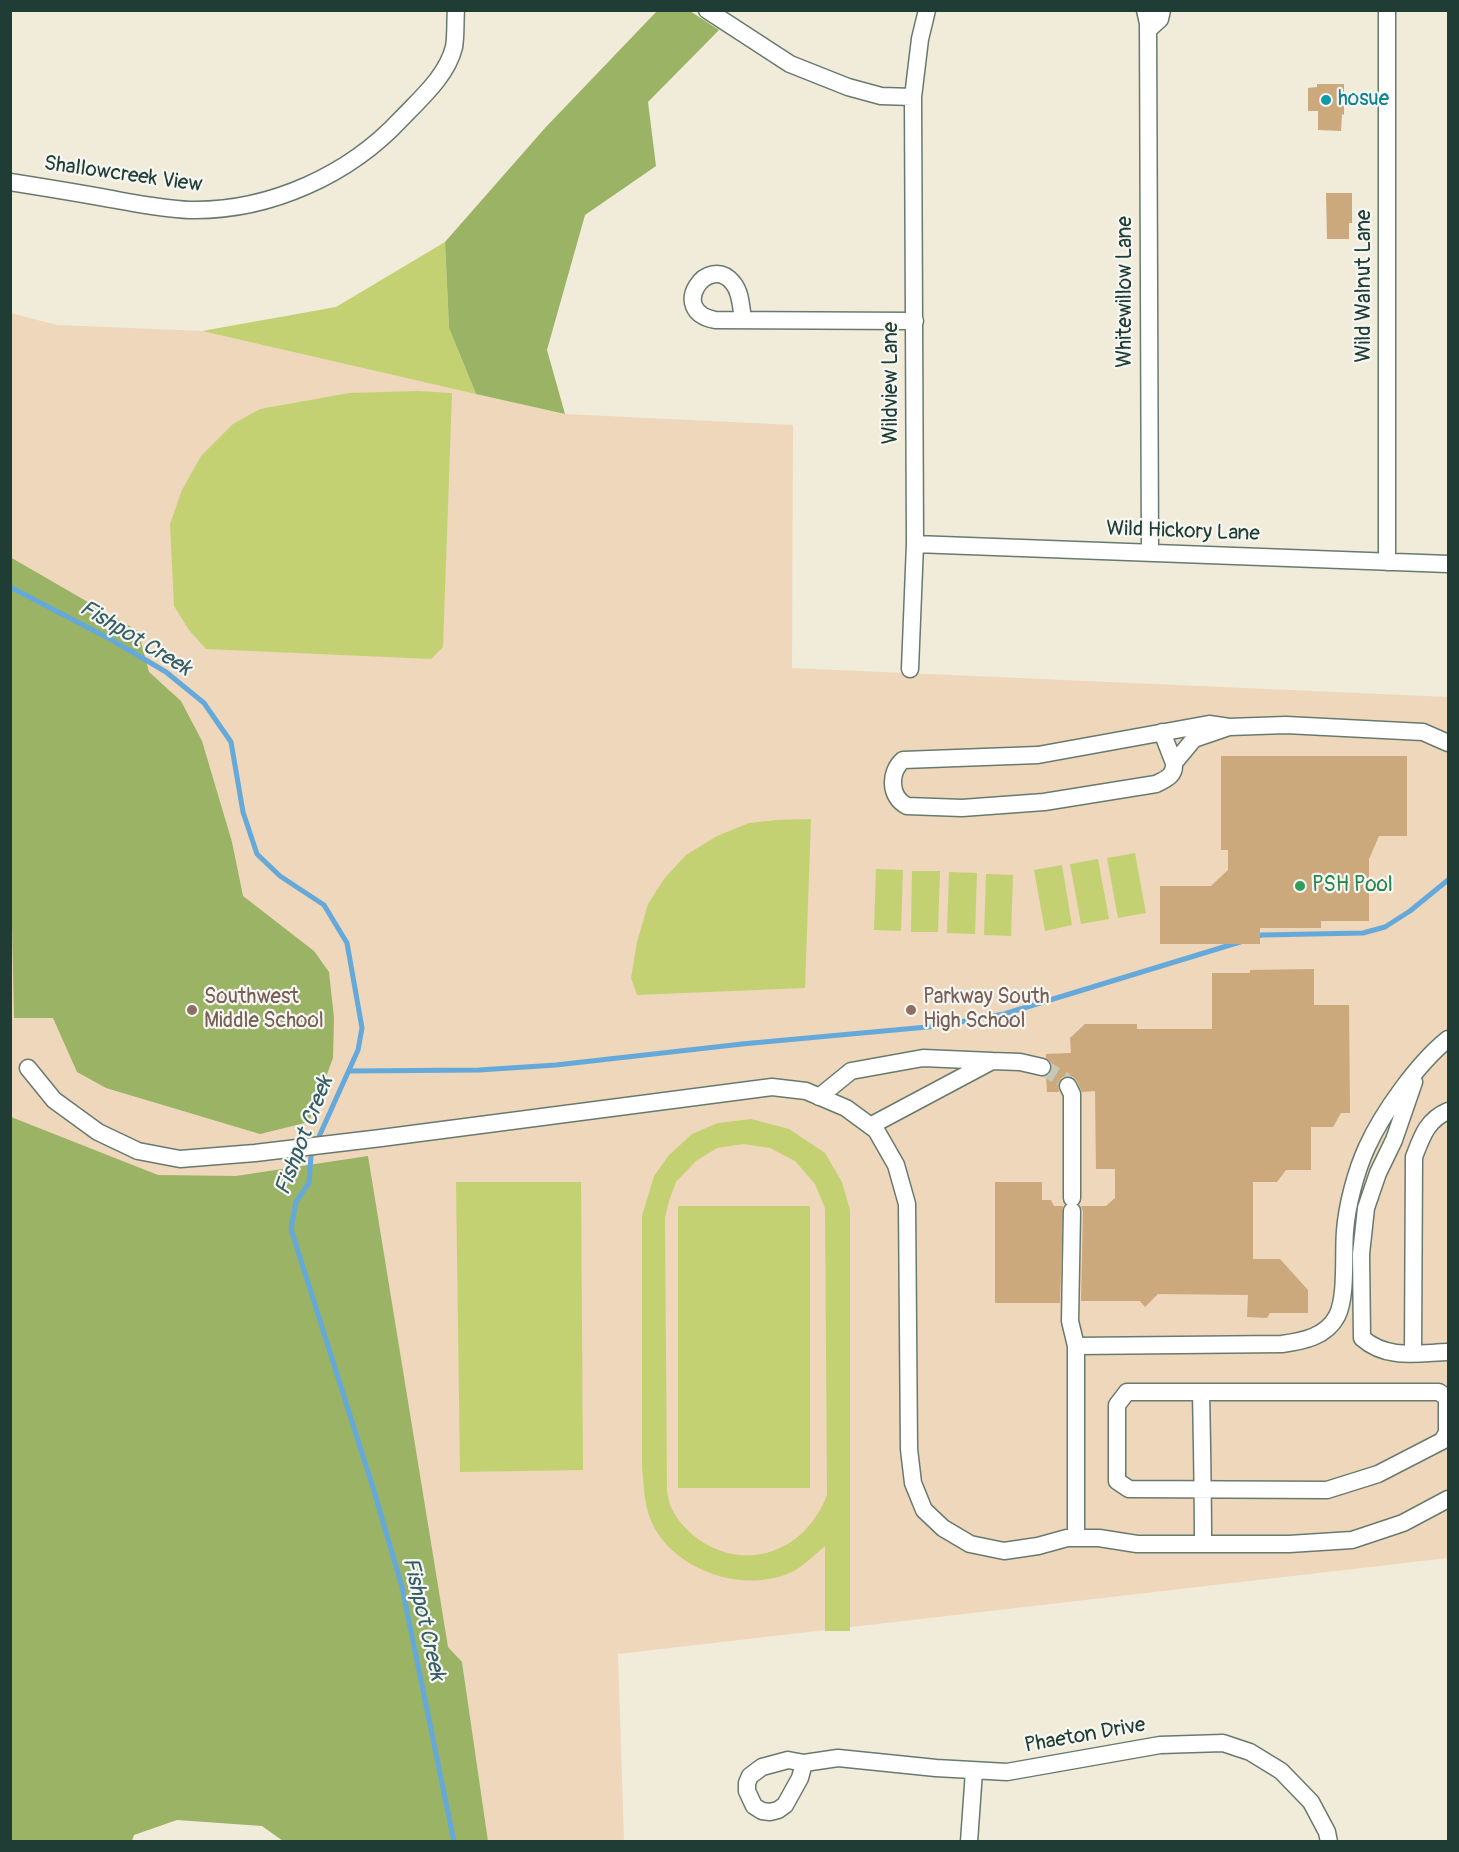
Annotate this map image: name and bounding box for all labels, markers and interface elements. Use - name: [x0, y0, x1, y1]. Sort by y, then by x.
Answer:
- place label: hosue: [1338, 87, 1389, 113]
- marker: hosue: [1319, 93, 1333, 107]
- street label: Shallowcreek View: [42, 151, 204, 199]
- street label: Wild Walnut Lane: [1352, 210, 1378, 362]
- street label: Whitewillow Lane: [1113, 216, 1139, 368]
- street label: Wildview Lane: [879, 322, 905, 444]
- street label: Wild Hickory Lane: [1106, 517, 1260, 547]
- water label: Fishpot Creek: [75, 595, 195, 683]
- place label: PSH Pool: [1312, 873, 1393, 899]
- marker: PSH Pool: [1293, 879, 1307, 893]
- place label: Southwest Middle School: [204, 985, 324, 1035]
- place label: Parkway South High School: [923, 985, 1050, 1035]
- marker: Southwest Middle School: [185, 1003, 199, 1017]
- marker: Parkway South High School: [904, 1003, 918, 1017]
- water label: Fishpot Creek: [270, 1073, 340, 1199]
- water label: Fishpot Creek: [396, 1555, 450, 1683]
- street label: Phaeton Drive: [1023, 1713, 1147, 1759]

